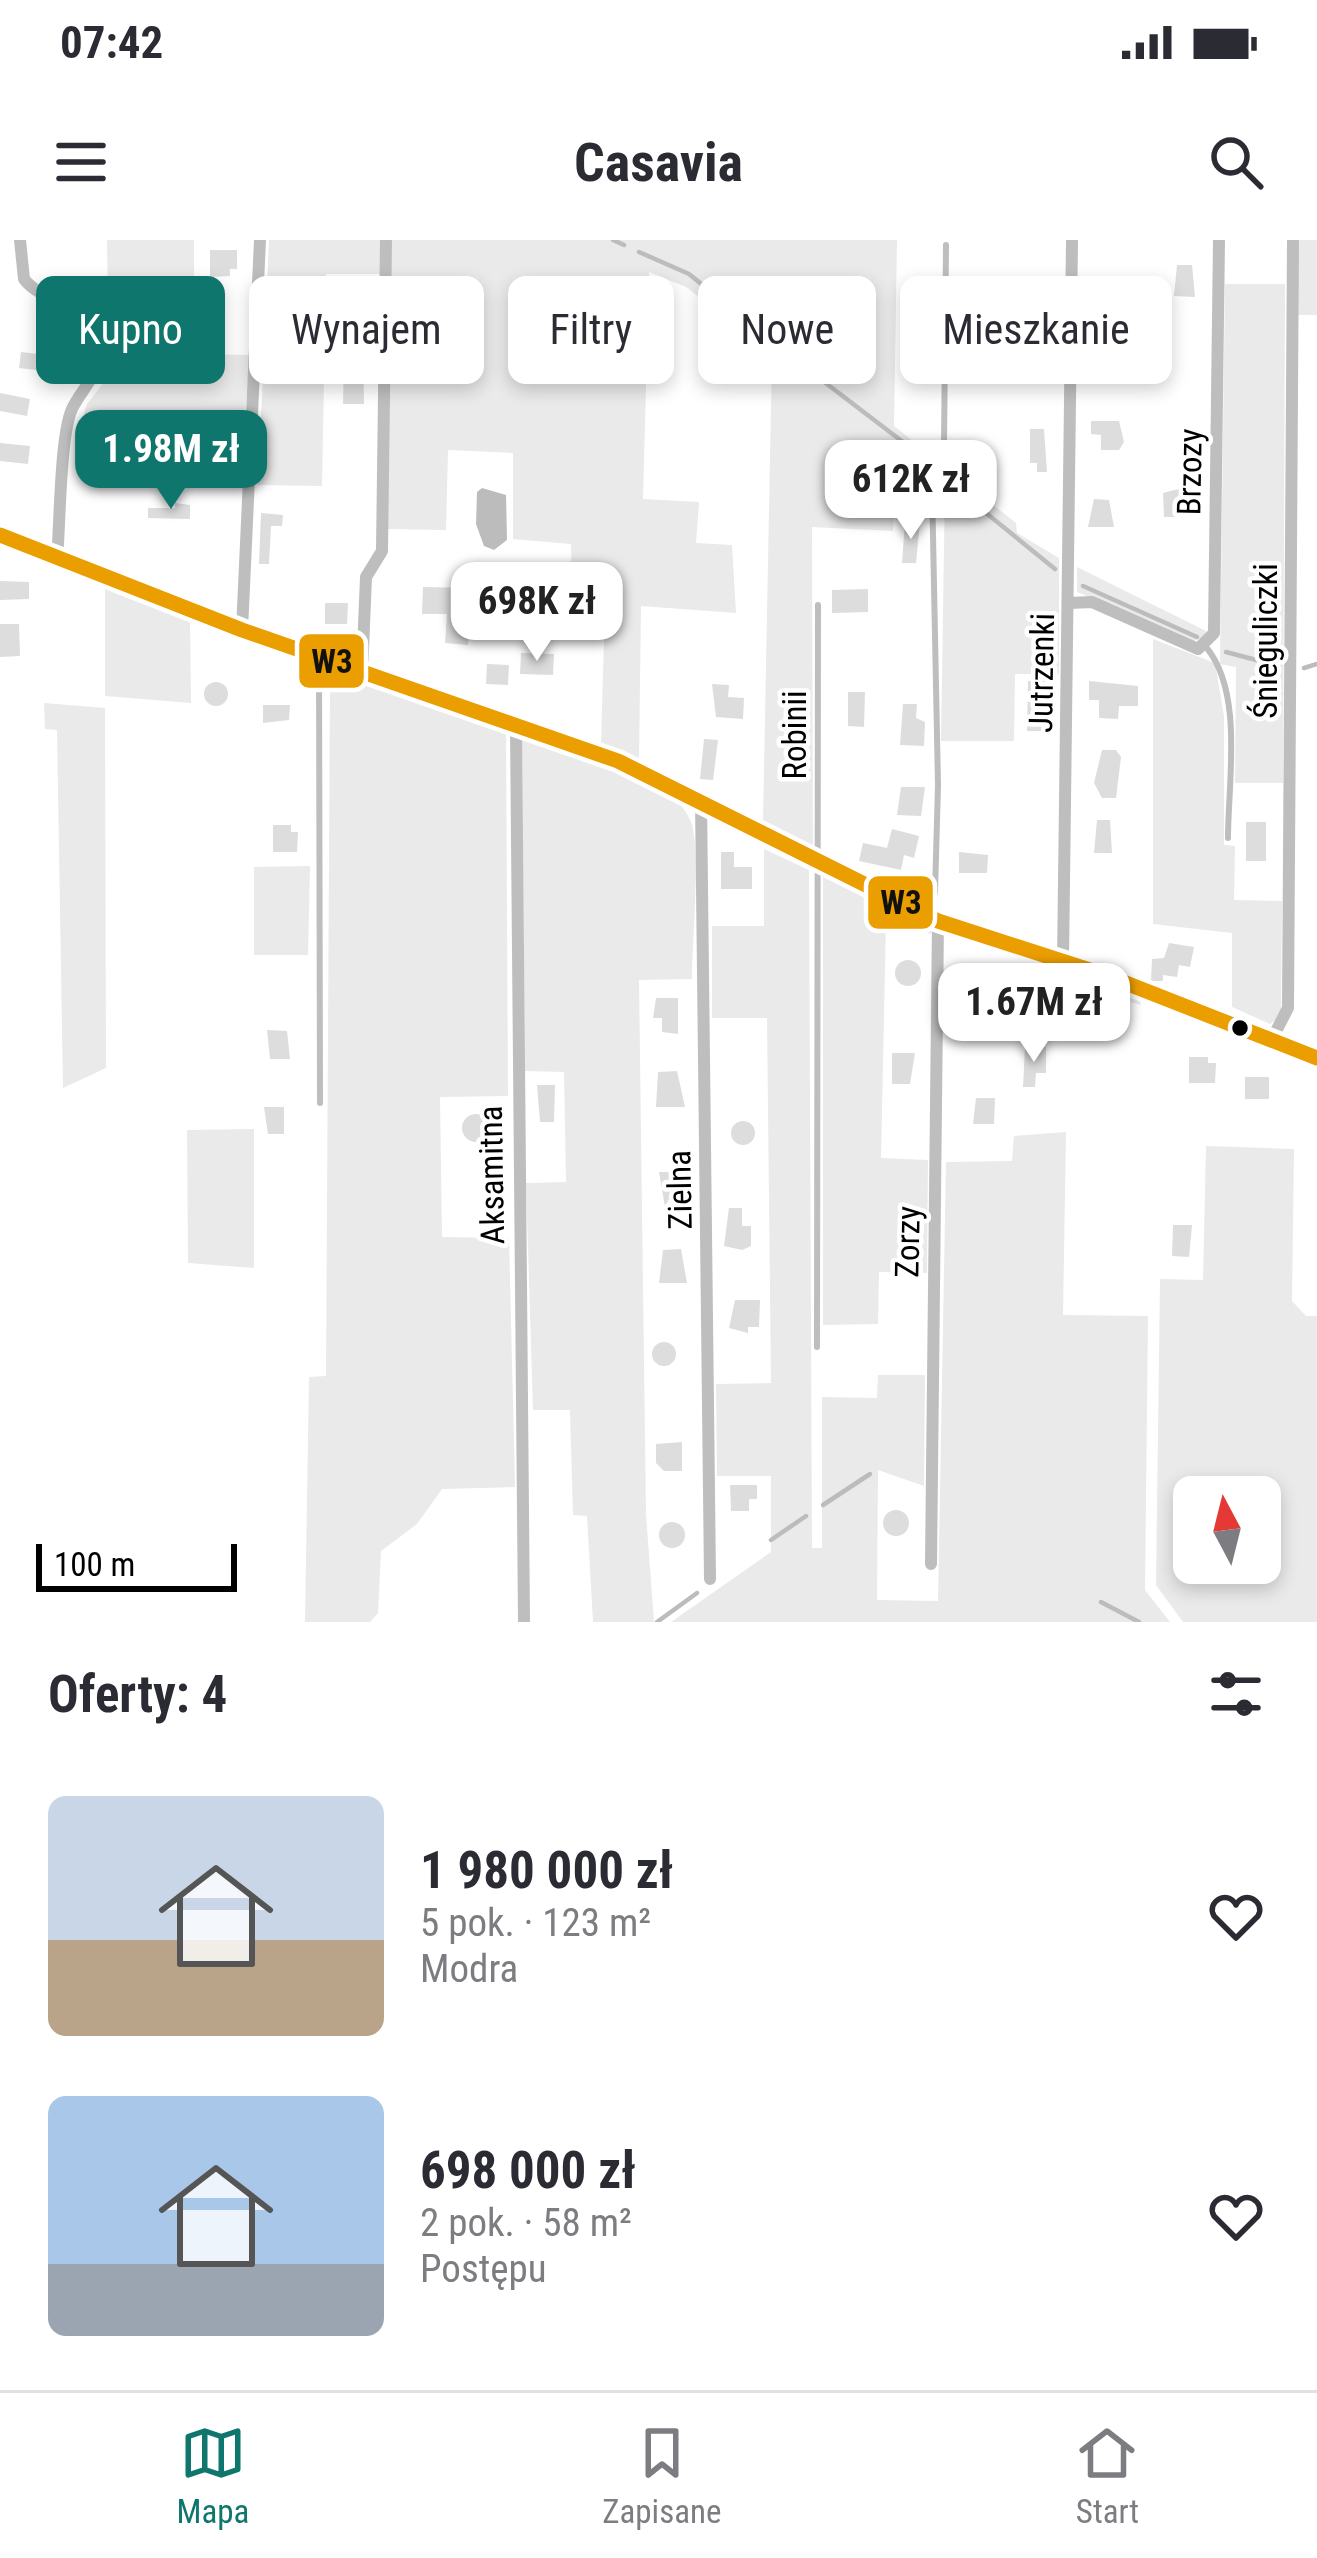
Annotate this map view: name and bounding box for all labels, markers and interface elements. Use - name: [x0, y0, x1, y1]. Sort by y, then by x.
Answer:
- text: 07:42: [60, 16, 163, 69]
- icon: menu: [48, 129, 114, 195]
- icon: search: [1203, 129, 1269, 195]
- text: Casavia: [574, 131, 743, 194]
- chip: Kupno: [36, 276, 225, 384]
- chip: Wynajem: [249, 276, 484, 384]
- chip: Filtry: [508, 276, 674, 384]
- chip: Nowe: [698, 276, 876, 384]
- chip: Mieszkanie: [900, 276, 1172, 384]
- pin: 1.98M zł: [47, 410, 295, 512]
- text: 1.98M zł: [102, 426, 240, 472]
- street label: Brzozy: [1169, 428, 1210, 516]
- pin: 612K zł: [800, 440, 1022, 542]
- text: 612K zł: [852, 456, 970, 502]
- pin: 698K zł: [426, 562, 648, 664]
- street label: Śnieguliczki: [1246, 563, 1285, 719]
- text: 698K zł: [478, 578, 596, 624]
- street label: Jutrzenki: [1021, 613, 1062, 733]
- line badge: W3: [297, 632, 366, 690]
- text: W3: [311, 642, 353, 681]
- street label: Robinii: [775, 690, 814, 780]
- line badge: W3: [866, 874, 935, 931]
- text: W3: [880, 883, 922, 922]
- pin: 1.67M zł: [910, 963, 1158, 1065]
- text: 1.67M zł: [965, 979, 1103, 1025]
- unlabelled marker: [1229, 1017, 1251, 1039]
- street label: Aksamitna: [471, 1105, 512, 1245]
- street label: Zielna: [659, 1150, 700, 1230]
- street label: Zorzy: [887, 1206, 928, 1278]
- north arrow: [1173, 1476, 1281, 1584]
- map controls: [1173, 1476, 1281, 1584]
- scale bar: [36, 1538, 237, 1591]
- text: 100 m: [54, 1545, 135, 1584]
- icon: filters: [1203, 1661, 1269, 1727]
- text: Oferty: 4: [48, 1665, 227, 1724]
- text: 1 980 000 zł: [420, 1841, 673, 1900]
- icon: home: [144, 1844, 288, 1988]
- icon: heart: [1203, 1883, 1269, 1949]
- text: 5 pok. · 123 m²: [420, 1900, 651, 1946]
- text: Modra: [420, 1946, 518, 1992]
- text: 698 000 zł: [420, 2141, 636, 2200]
- icon: home: [144, 2144, 288, 2288]
- icon: heart: [1203, 2183, 1269, 2249]
- text: 2 pok. · 58 m²: [420, 2200, 632, 2246]
- text: Postępu: [420, 2246, 547, 2292]
- tab: Mapa: [176, 2420, 249, 2531]
- tab: Zapisane: [602, 2420, 722, 2531]
- tab: Start: [1074, 2420, 1140, 2531]

